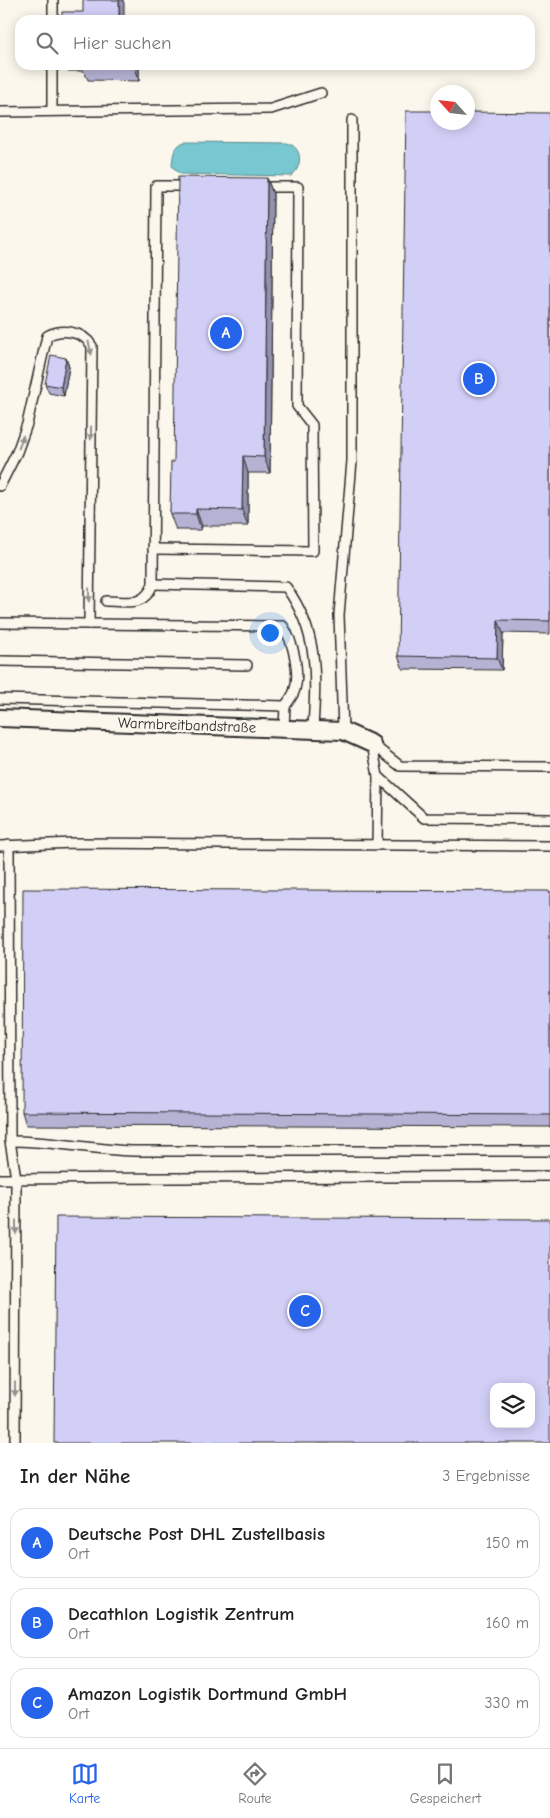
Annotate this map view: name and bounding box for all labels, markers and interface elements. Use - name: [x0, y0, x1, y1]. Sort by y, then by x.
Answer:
- search box: [15, 15, 535, 70]
- icon: search: [33, 29, 61, 57]
- text: Hier suchen: [73, 32, 171, 54]
- north arrow: [430, 85, 475, 130]
- pin: A: [210, 314, 242, 352]
- one-way arrow: [86, 340, 94, 356]
- pin: B: [463, 360, 495, 398]
- one-way arrow: [87, 425, 95, 441]
- one-way arrow: [17, 434, 25, 449]
- one-way arrow: [85, 588, 93, 604]
- your location: [257, 620, 283, 646]
- street label: Warmbreitbandstraße: [118, 714, 257, 736]
- one-way arrow: [12, 1219, 20, 1235]
- pin: C: [289, 1292, 321, 1330]
- one-way arrow: [11, 1381, 19, 1397]
- map controls: [490, 1383, 535, 1428]
- button: layers: [490, 1383, 535, 1428]
- text: In der Nähe: [20, 1464, 130, 1488]
- text: 3 Ergebnisse: [442, 1467, 530, 1485]
- text: Deutsche Post DHL Zustellbasis: [68, 1523, 325, 1545]
- text: A: [33, 1534, 41, 1552]
- text: 150 m: [486, 1534, 529, 1552]
- text: Ort: [68, 1545, 89, 1563]
- text: Decathlon Logistik Zentrum: [68, 1603, 294, 1625]
- text: B: [32, 1614, 42, 1632]
- text: 160 m: [486, 1614, 529, 1632]
- text: Ort: [68, 1625, 89, 1643]
- text: Amazon Logistik Dortmund GmbH: [68, 1683, 347, 1705]
- text: C: [32, 1694, 42, 1712]
- text: 330 m: [484, 1694, 529, 1712]
- text: Ort: [68, 1705, 89, 1723]
- tab: Karte: [69, 1760, 100, 1807]
- tab: Route: [238, 1760, 272, 1807]
- tab: Gespeichert: [410, 1760, 481, 1807]

